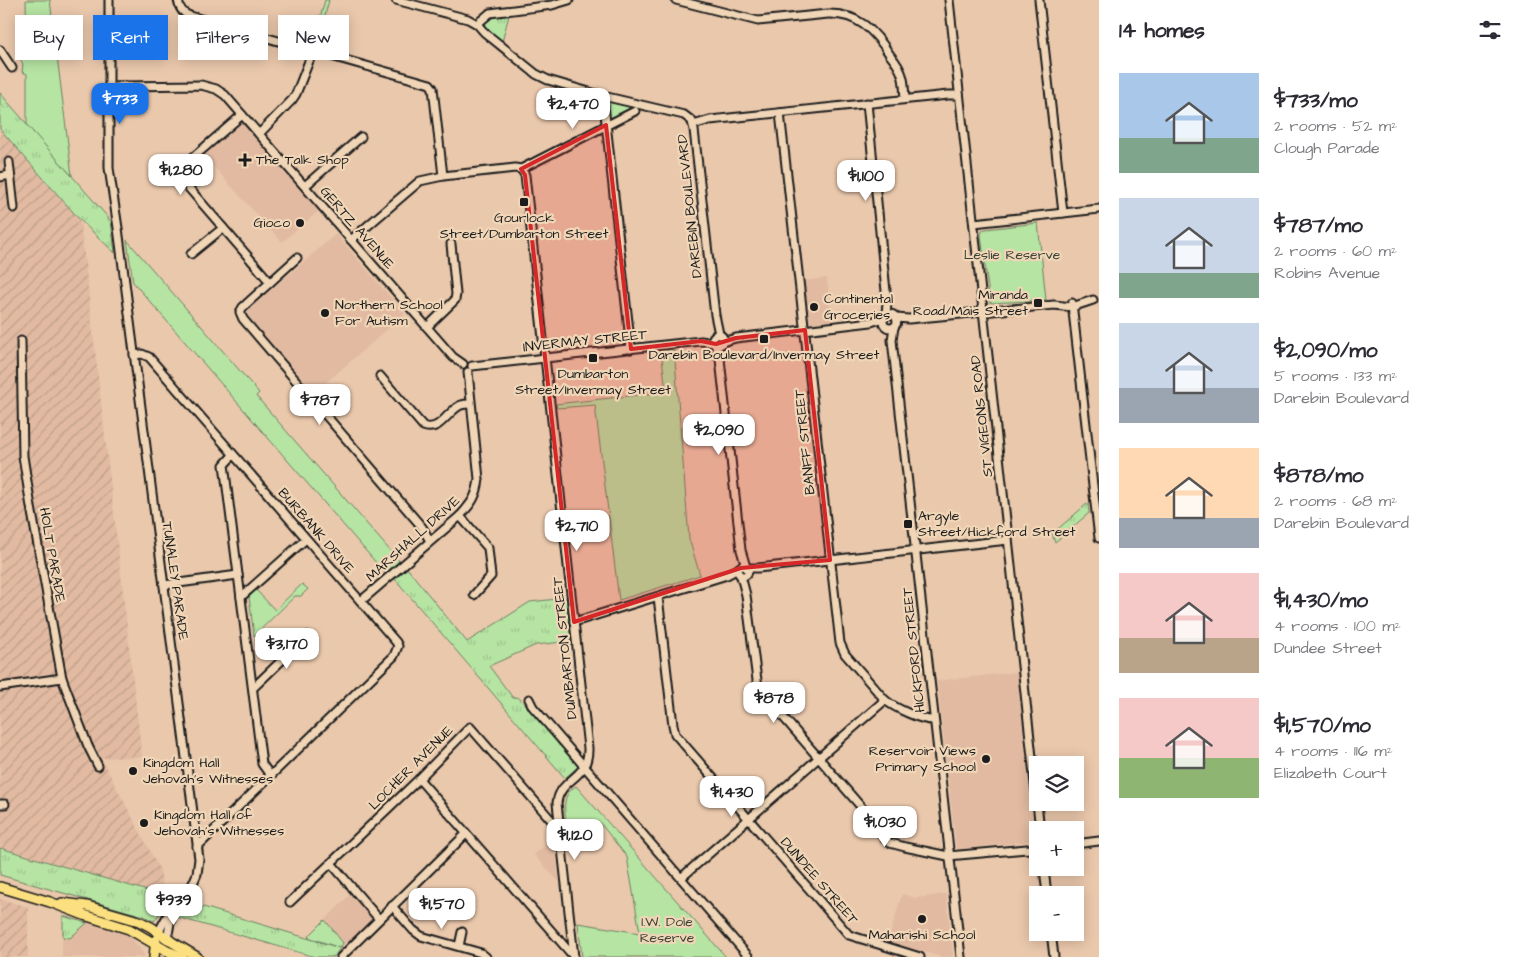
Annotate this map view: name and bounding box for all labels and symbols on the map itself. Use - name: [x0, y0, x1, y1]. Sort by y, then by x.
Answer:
- pin: $733: [90, 82, 150, 125]
- pin: $2,470: [532, 88, 614, 130]
- street label: DAREBIN BOULEVARD: [672, 133, 708, 279]
- place label: The Talk Shop: [256, 150, 349, 170]
- marker: The Talk Shop: [238, 153, 252, 167]
- pin: $1,280: [140, 154, 222, 196]
- pin: $1,100: [825, 160, 907, 202]
- street label: GERTZ AVENUE: [315, 182, 399, 274]
- marker: Gourlock Street/Dumbarton Street: [518, 196, 530, 208]
- place label: Gourlock Street/Dumbarton Street: [440, 208, 609, 244]
- place label: Gioco: [254, 213, 290, 233]
- marker: Gioco: [294, 217, 306, 229]
- park label: Leslie Reserve: [964, 245, 1061, 265]
- place label: Miranda Road/Mais Street: [913, 285, 1028, 321]
- place label: Continental Groceries: [824, 289, 893, 325]
- place label: Northern School For Autism: [335, 295, 443, 331]
- marker: Miranda Road/Mais Street: [1032, 297, 1044, 309]
- marker: Continental Groceries: [808, 301, 820, 313]
- marker: Northern School For Autism: [319, 307, 331, 319]
- street label: INVERMAY STREET: [522, 325, 648, 357]
- marker: Darebin Boulevard/Invermay Street: [758, 333, 770, 345]
- place label: Darebin Boulevard/Invermay Street: [649, 345, 880, 365]
- marker: Dumbarton Street/Invermay Street: [587, 352, 599, 364]
- street label: ST VIGEONS ROAD: [966, 354, 998, 478]
- place label: Dumbarton Street/Invermay Street: [515, 364, 671, 400]
- pin: $787: [290, 384, 350, 426]
- street label: BANFF STREET: [790, 388, 820, 496]
- pin: $2,090: [678, 414, 760, 456]
- street label: BURBANK DRIVE: [273, 484, 359, 579]
- street label: MARSHALL DRIVE: [362, 491, 465, 587]
- street label: HOLT PARADE: [34, 506, 70, 605]
- place label: Argyle Street/Hickford Street: [918, 506, 1076, 542]
- pin: $2,710: [536, 510, 618, 552]
- marker: Argyle Street/Hickford Street: [902, 518, 914, 530]
- street label: TUNALEY PARADE: [157, 520, 193, 642]
- street label: DUMBARTON STREET: [548, 576, 582, 720]
- street label: HICKFORD STREET: [897, 586, 931, 714]
- pin: $3,170: [246, 628, 328, 670]
- pin: $878: [744, 682, 804, 724]
- street label: LOCHER AVENUE: [364, 721, 458, 815]
- place label: Reservoir Views Primary School: [869, 741, 976, 777]
- place label: Kingdom Hall Jehovah's Witnesses: [143, 753, 273, 789]
- marker: Reservoir Views Primary School: [980, 753, 992, 765]
- marker: Kingdom Hall Jehovah's Witnesses: [127, 765, 139, 777]
- pin: $1,430: [691, 776, 773, 818]
- place label: Kingdom Hall of Jehovah's Witnesses: [154, 805, 284, 841]
- pin: $1,030: [844, 806, 926, 848]
- marker: Kingdom Hall of Jehovah's Witnesses: [138, 817, 150, 829]
- pin: $1,120: [534, 818, 616, 861]
- street label: DUNDEE STREET: [775, 833, 863, 929]
- pin: $939: [144, 884, 204, 926]
- pin: $1,570: [401, 888, 483, 930]
- park label: I.W. Dole Reserve: [640, 912, 695, 948]
- marker: Maharishi School: [916, 913, 928, 925]
- place label: Maharishi School: [868, 925, 976, 945]

